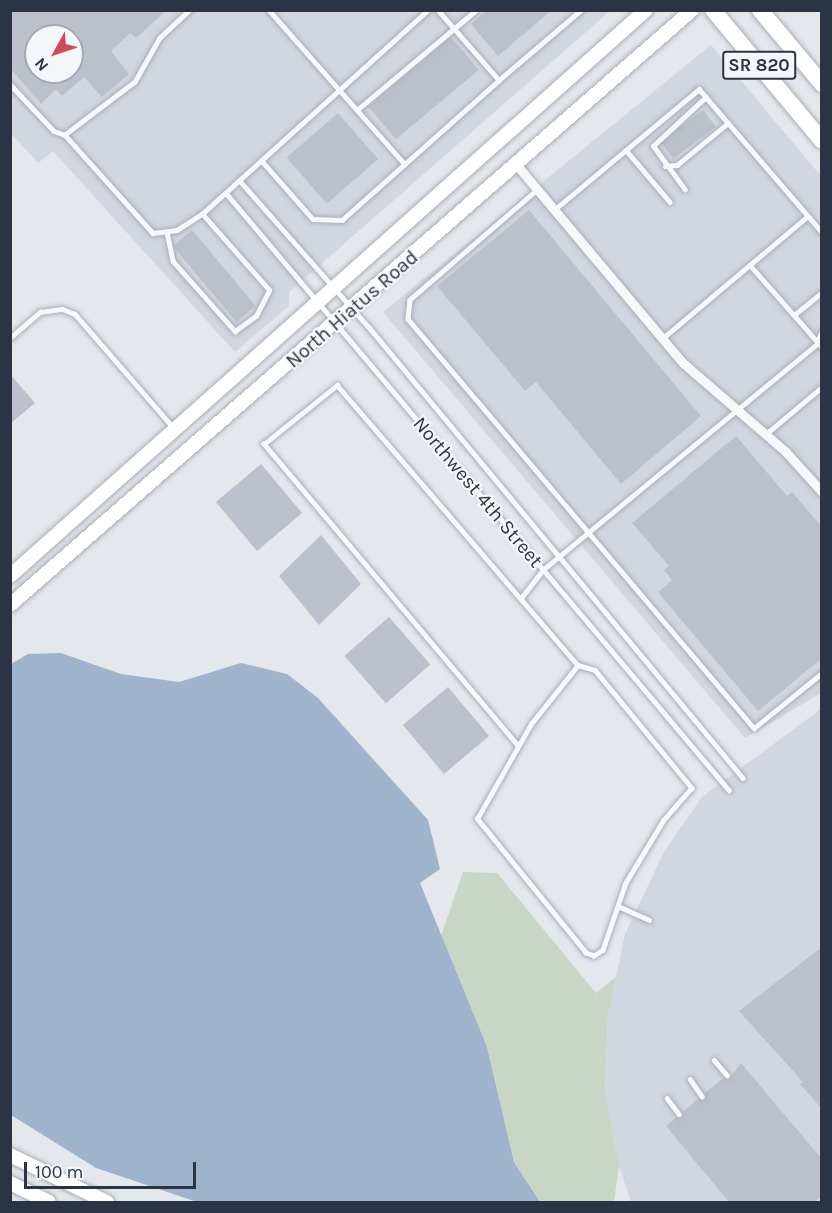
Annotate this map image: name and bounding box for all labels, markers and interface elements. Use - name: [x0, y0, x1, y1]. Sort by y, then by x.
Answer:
- north arrow: [24, 24, 84, 84]
- road number: SR 820: [722, 50, 796, 80]
- text: N: [30, 54, 52, 75]
- street label: North Hiatus Road: [281, 245, 423, 373]
- street label: Northwest 4th Street: [408, 412, 548, 572]
- scale bar: [27, 1150, 200, 1188]
- text: 100 m: [35, 1161, 83, 1183]

